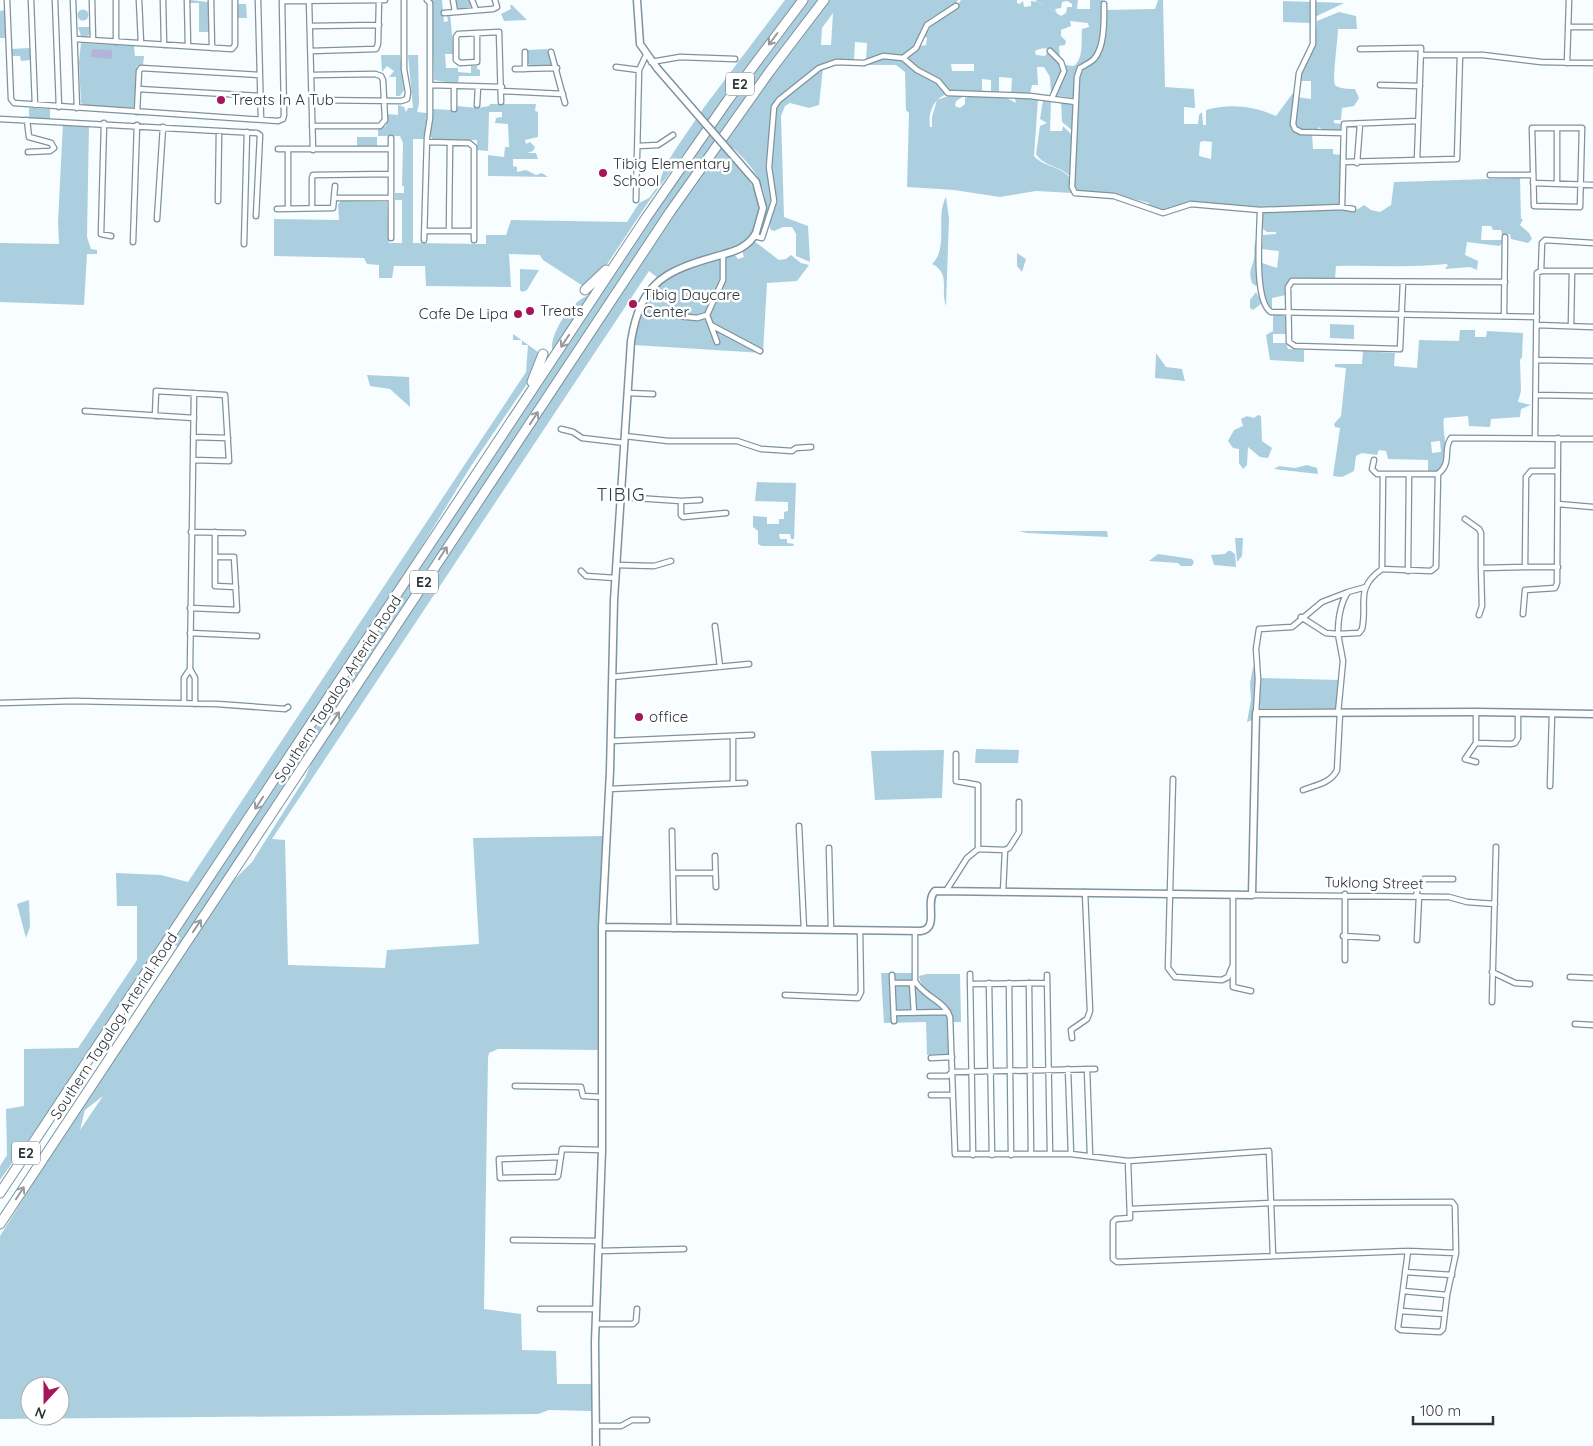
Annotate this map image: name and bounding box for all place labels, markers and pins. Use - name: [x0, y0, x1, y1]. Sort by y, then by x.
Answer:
- place label: Treats In A Tub: [231, 90, 334, 109]
- marker: Treats In A Tub: [215, 94, 227, 106]
- place label: Tibig Elementary School: [613, 154, 731, 190]
- marker: Tibig Elementary School: [597, 167, 609, 179]
- place label: Tibig Daycare Center: [643, 285, 740, 321]
- marker: Tibig Daycare Center: [627, 298, 639, 310]
- place label: Treats: [540, 301, 584, 320]
- place label: Cafe De Lipa: [419, 304, 508, 323]
- marker: Treats: [524, 305, 536, 317]
- marker: Cafe De Lipa: [512, 308, 524, 320]
- place label: office: [649, 707, 688, 726]
- marker: office: [633, 711, 645, 723]

